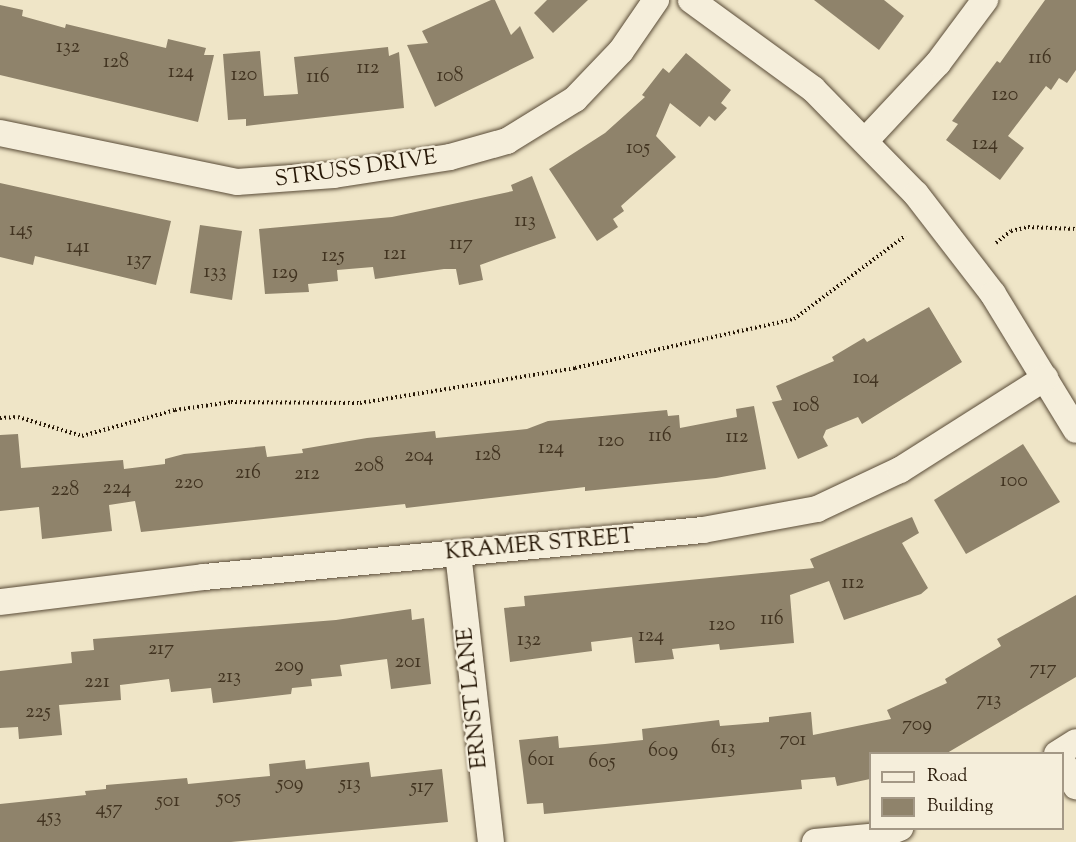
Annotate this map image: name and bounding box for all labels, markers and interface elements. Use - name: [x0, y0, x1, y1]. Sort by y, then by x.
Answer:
- house number: 132: [56, 35, 80, 59]
- house number: 116: [1028, 46, 1052, 70]
- house number: 128: [103, 50, 129, 74]
- house number: 112: [357, 56, 379, 80]
- house number: 124: [168, 60, 194, 84]
- house number: 120: [231, 63, 257, 87]
- house number: 108: [436, 64, 464, 88]
- house number: 116: [306, 65, 330, 89]
- house number: 120: [992, 83, 1018, 107]
- house number: 124: [972, 132, 998, 156]
- house number: 105: [626, 136, 650, 160]
- street label: STRUSS DRIVE: [273, 146, 439, 194]
- house number: 113: [514, 209, 536, 233]
- house number: 145: [9, 218, 33, 242]
- house number: 117: [449, 232, 473, 256]
- house number: 141: [66, 235, 90, 259]
- house number: 121: [384, 242, 406, 266]
- house number: 125: [322, 244, 344, 268]
- house number: 137: [127, 248, 151, 272]
- house number: 133: [204, 260, 226, 284]
- house number: 129: [272, 261, 298, 285]
- house number: 104: [853, 366, 879, 390]
- house number: 108: [792, 394, 820, 418]
- house number: 116: [648, 424, 672, 448]
- house number: 112: [726, 425, 748, 449]
- house number: 120: [598, 429, 624, 453]
- house number: 124: [538, 436, 564, 460]
- house number: 128: [475, 443, 501, 467]
- house number: 204: [404, 444, 434, 468]
- house number: 208: [354, 454, 384, 478]
- house number: 216: [235, 461, 261, 485]
- house number: 212: [294, 462, 320, 486]
- house number: 100: [1000, 469, 1028, 493]
- house number: 220: [174, 471, 204, 495]
- house number: 224: [103, 476, 131, 500]
- house number: 228: [51, 478, 79, 502]
- street label: KRAMER STREET: [444, 525, 636, 567]
- house number: 112: [842, 571, 864, 595]
- house number: 116: [760, 607, 784, 631]
- house number: 120: [709, 613, 735, 637]
- house number: 124: [638, 624, 664, 648]
- street label: ERNST LANE: [453, 626, 495, 770]
- house number: 132: [517, 628, 541, 652]
- house number: 217: [148, 637, 174, 661]
- house number: 201: [395, 650, 421, 674]
- house number: 209: [274, 654, 304, 678]
- house number: 717: [1030, 657, 1056, 681]
- house number: 213: [217, 665, 241, 689]
- house number: 221: [84, 670, 110, 694]
- house number: 713: [977, 688, 1001, 712]
- house number: 225: [25, 700, 51, 724]
- house number: 709: [902, 713, 932, 737]
- house number: 701: [780, 728, 806, 752]
- house number: 613: [711, 736, 735, 760]
- house number: 609: [648, 739, 678, 763]
- house number: 601: [527, 748, 555, 772]
- house number: 605: [588, 750, 616, 774]
- legend: [869, 752, 1064, 830]
- text: Road: [927, 764, 967, 790]
- house number: 509: [276, 772, 304, 796]
- house number: 513: [339, 772, 361, 796]
- house number: 517: [410, 775, 434, 799]
- house number: 505: [217, 786, 241, 810]
- house number: 501: [156, 789, 180, 813]
- text: Building: [927, 794, 993, 820]
- house number: 457: [96, 797, 122, 821]
- house number: 453: [37, 805, 61, 829]

